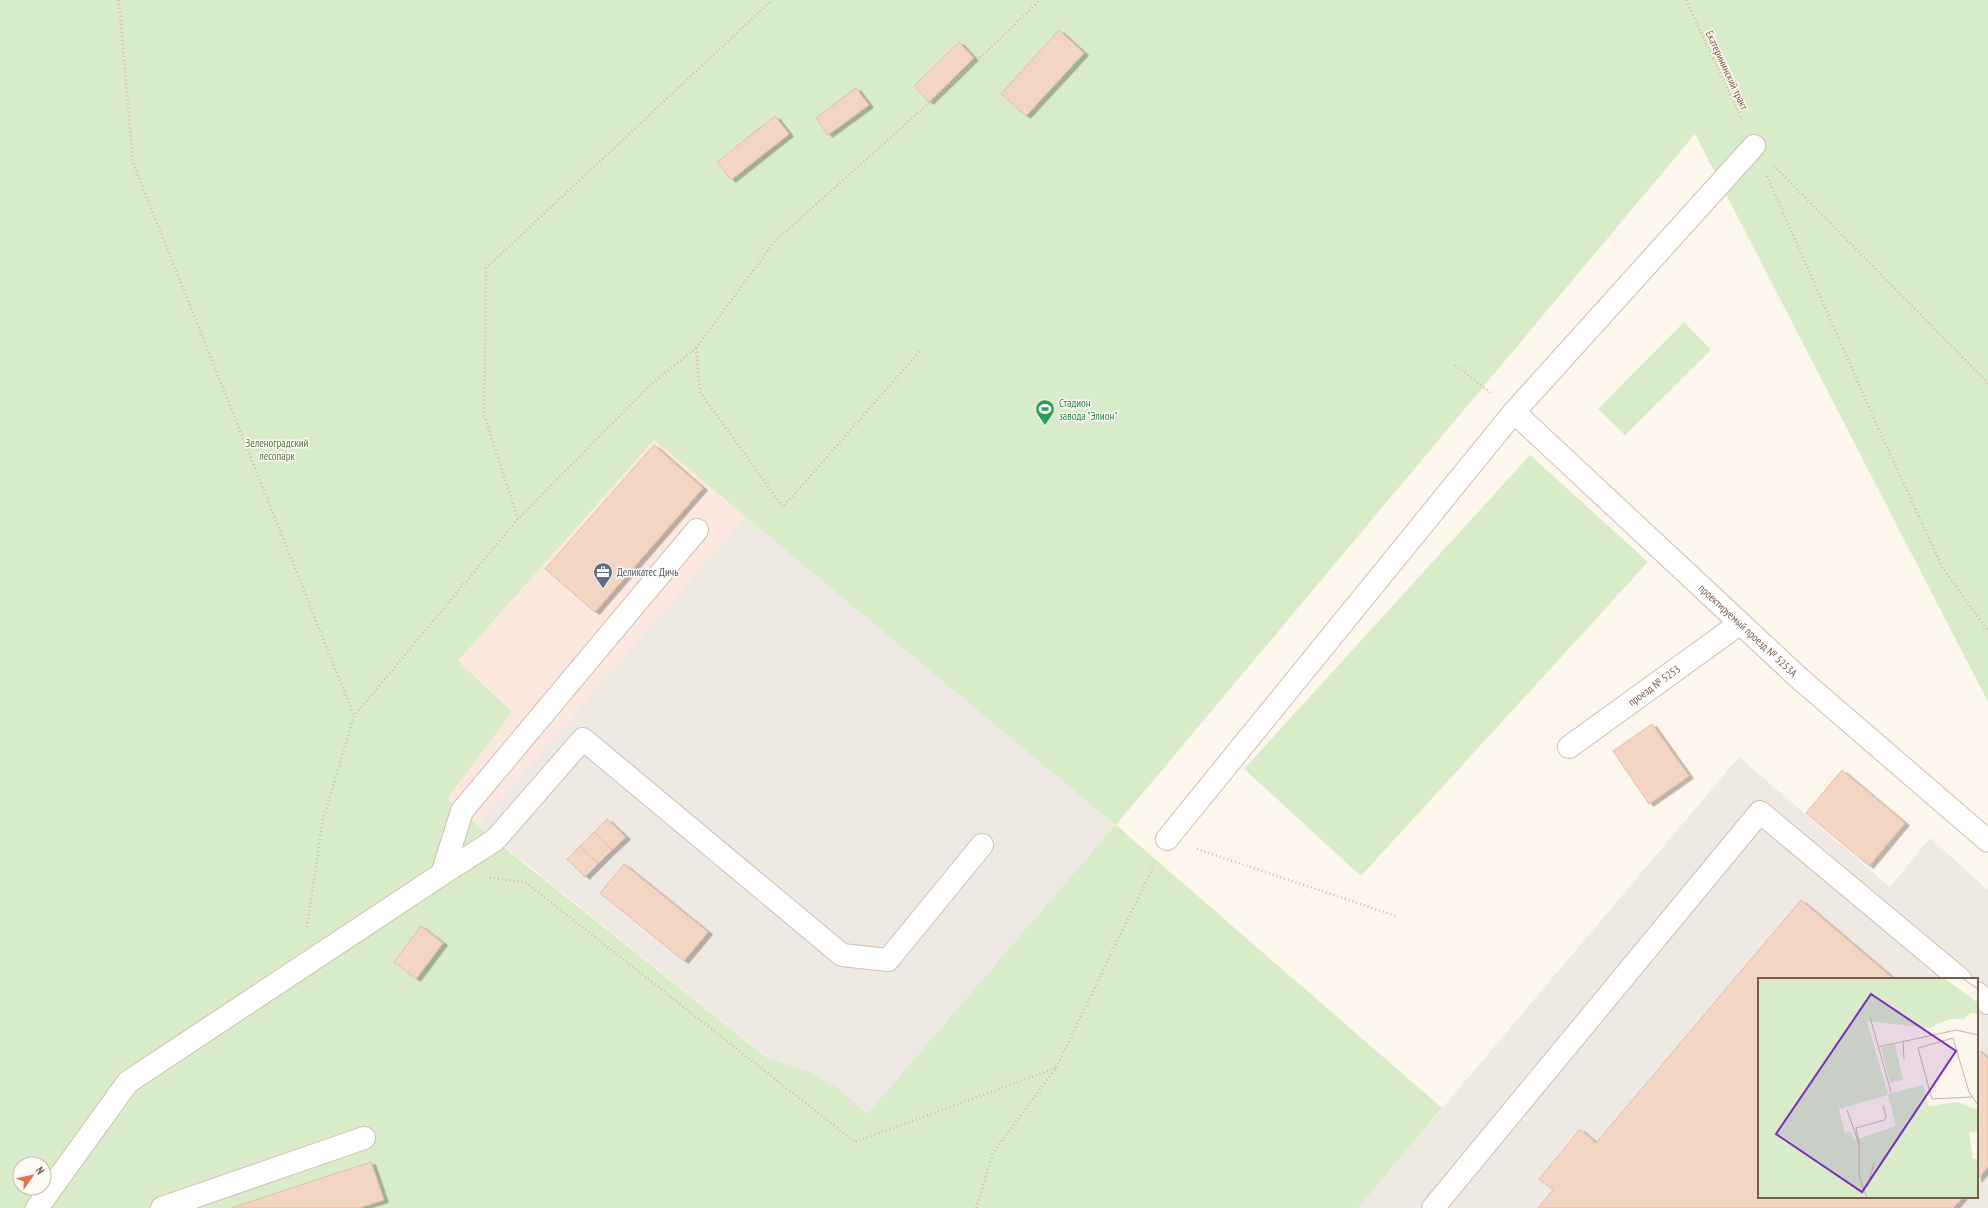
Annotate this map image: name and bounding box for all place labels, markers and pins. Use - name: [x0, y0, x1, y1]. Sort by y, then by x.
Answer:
- place label: Стадион завода "Элион": [1059, 396, 1117, 423]
- sports icon: Стадион завода "Элион": [1034, 398, 1056, 426]
- office icon: Деликатес Дичь: [592, 561, 614, 589]
- place label: Деликатес Дичь: [617, 565, 678, 579]

